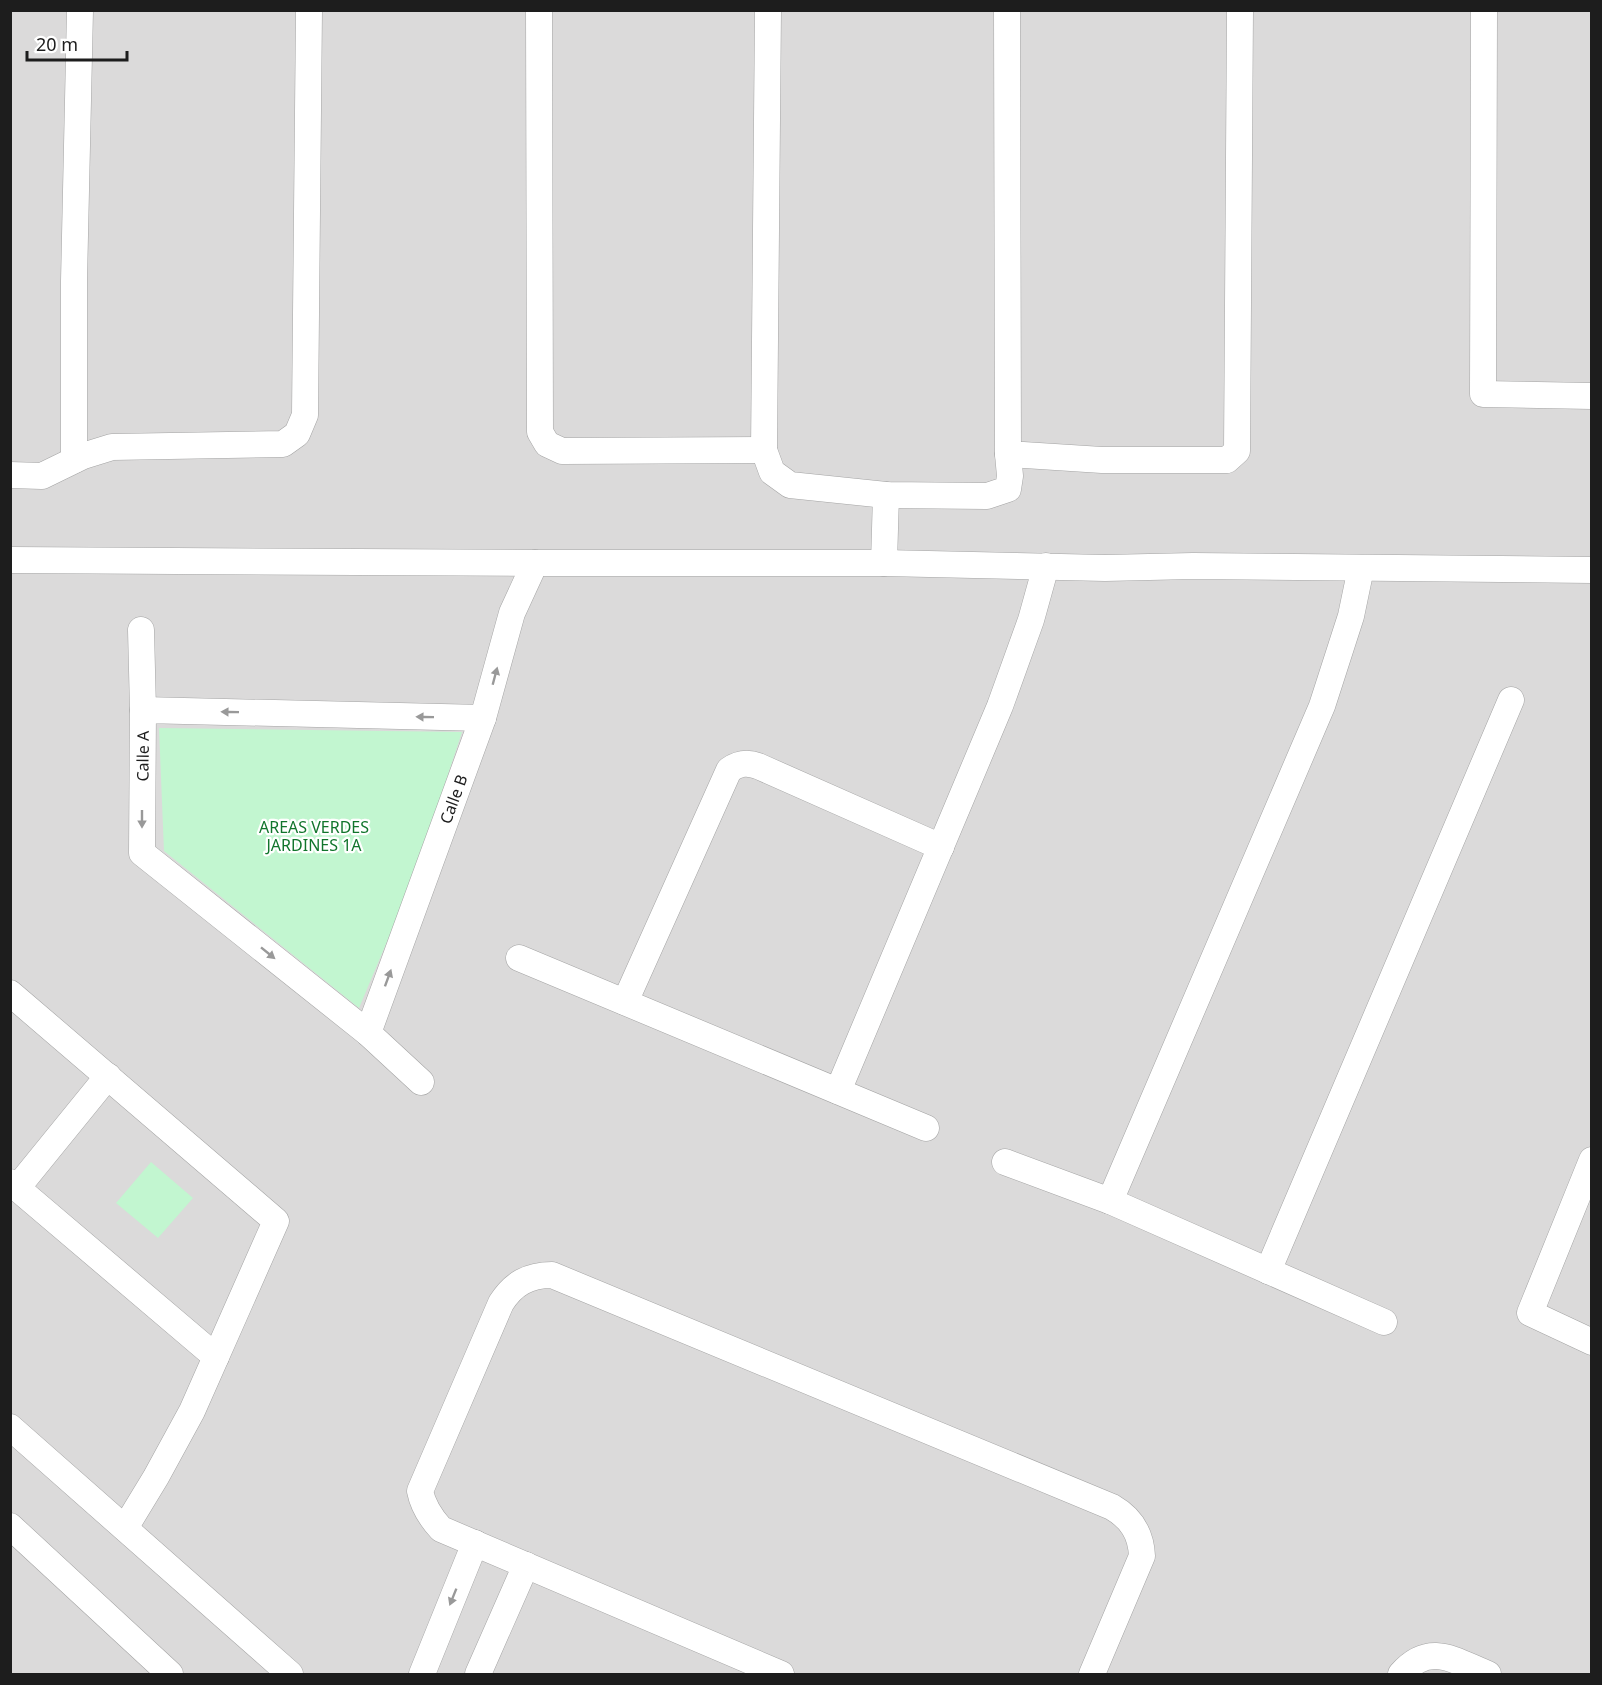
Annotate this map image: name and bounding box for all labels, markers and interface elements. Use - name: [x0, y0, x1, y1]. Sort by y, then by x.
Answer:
- scale bar: [27, 24, 128, 62]
- text: 20 m: [36, 32, 78, 56]
- one-way arrow: [491, 666, 500, 684]
- one-way arrow: [220, 707, 239, 717]
- one-way arrow: [415, 712, 434, 722]
- street label: Calle A: [132, 730, 154, 782]
- street label: Calle B: [434, 771, 472, 827]
- one-way arrow: [138, 809, 147, 828]
- park label: AREAS VERDES JARDINES 1A: [259, 816, 369, 856]
- one-way arrow: [260, 947, 275, 959]
- one-way arrow: [384, 969, 394, 987]
- one-way arrow: [448, 1589, 458, 1607]

